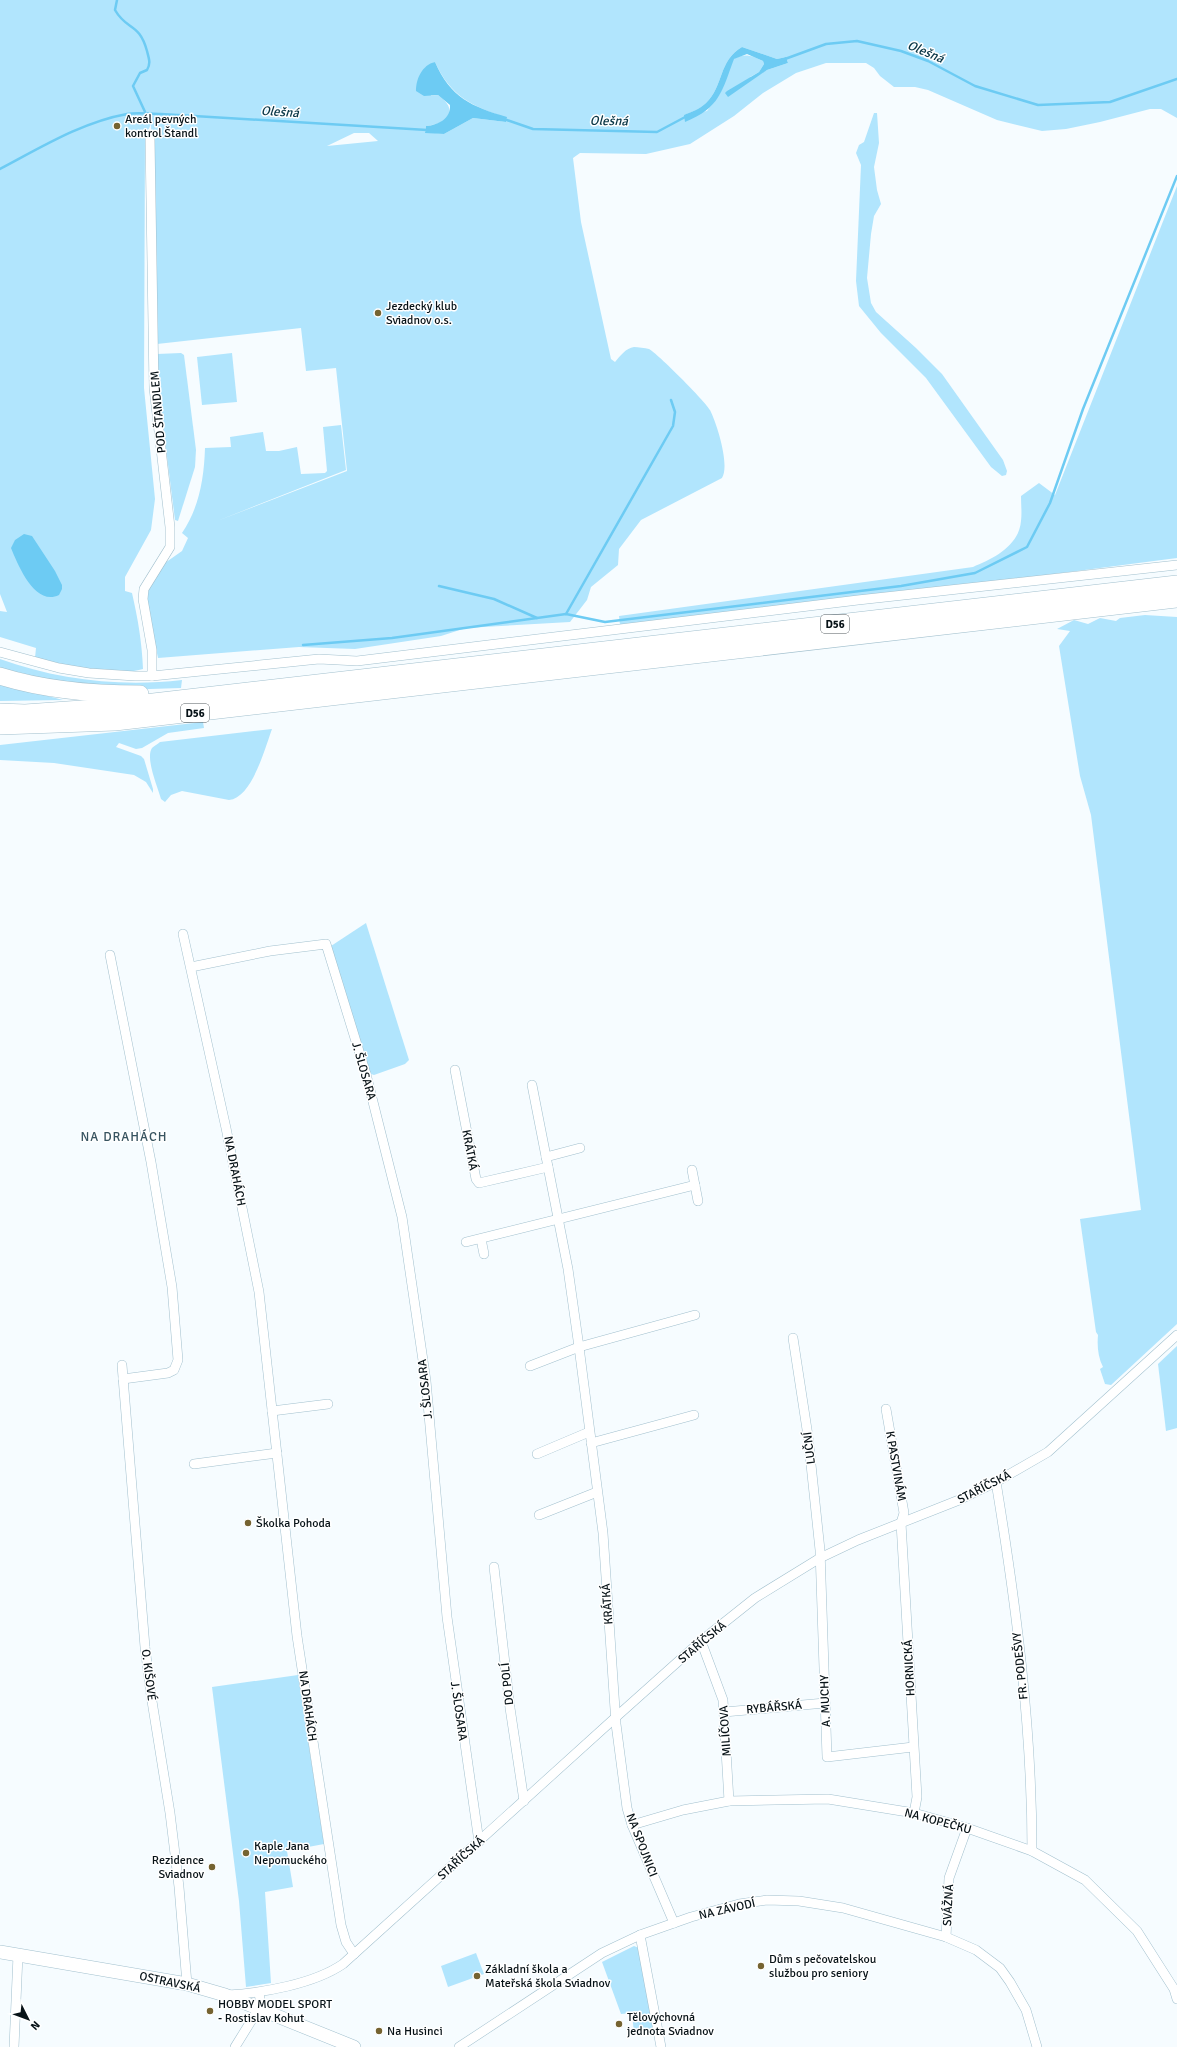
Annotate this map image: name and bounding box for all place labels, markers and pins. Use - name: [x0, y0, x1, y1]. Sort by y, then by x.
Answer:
- place label: Areál pevných kontrol Štandl: [125, 112, 198, 141]
- marker: Areál pevných kontrol Štandl: [112, 121, 122, 131]
- place label: Jezdecký klub Sviadnov o.s.: [386, 299, 457, 328]
- marker: Jezdecký klub Sviadnov o.s.: [373, 308, 383, 318]
- place label: Školka Pohoda: [256, 1516, 331, 1531]
- marker: Školka Pohoda: [243, 1518, 253, 1528]
- place label: Kaple Jana Nepomuckého: [254, 1839, 327, 1868]
- marker: Kaple Jana Nepomuckého: [241, 1848, 251, 1858]
- place label: Rezidence Sviadnov: [152, 1853, 205, 1882]
- marker: Rezidence Sviadnov: [207, 1862, 217, 1872]
- place label: Dům s pečovatelskou službou pro seniory: [769, 1952, 876, 1981]
- marker: Dům s pečovatelskou službou pro seniory: [756, 1961, 766, 1971]
- place label: Základní škola a Mateřská škola Sviadnov: [485, 1962, 611, 1991]
- marker: Základní škola a Mateřská škola Sviadnov: [472, 1971, 482, 1981]
- place label: HOBBY MODEL SPORT - Rostislav Kohut: [218, 1997, 332, 2026]
- marker: HOBBY MODEL SPORT - Rostislav Kohut: [205, 2006, 215, 2016]
- place label: Tělovýchovná jednota Sviadnov: [627, 2010, 714, 2039]
- marker: Tělovýchovná jednota Sviadnov: [614, 2019, 624, 2029]
- place label: Na Husinci: [387, 2024, 443, 2039]
- marker: Na Husinci: [374, 2026, 384, 2036]

